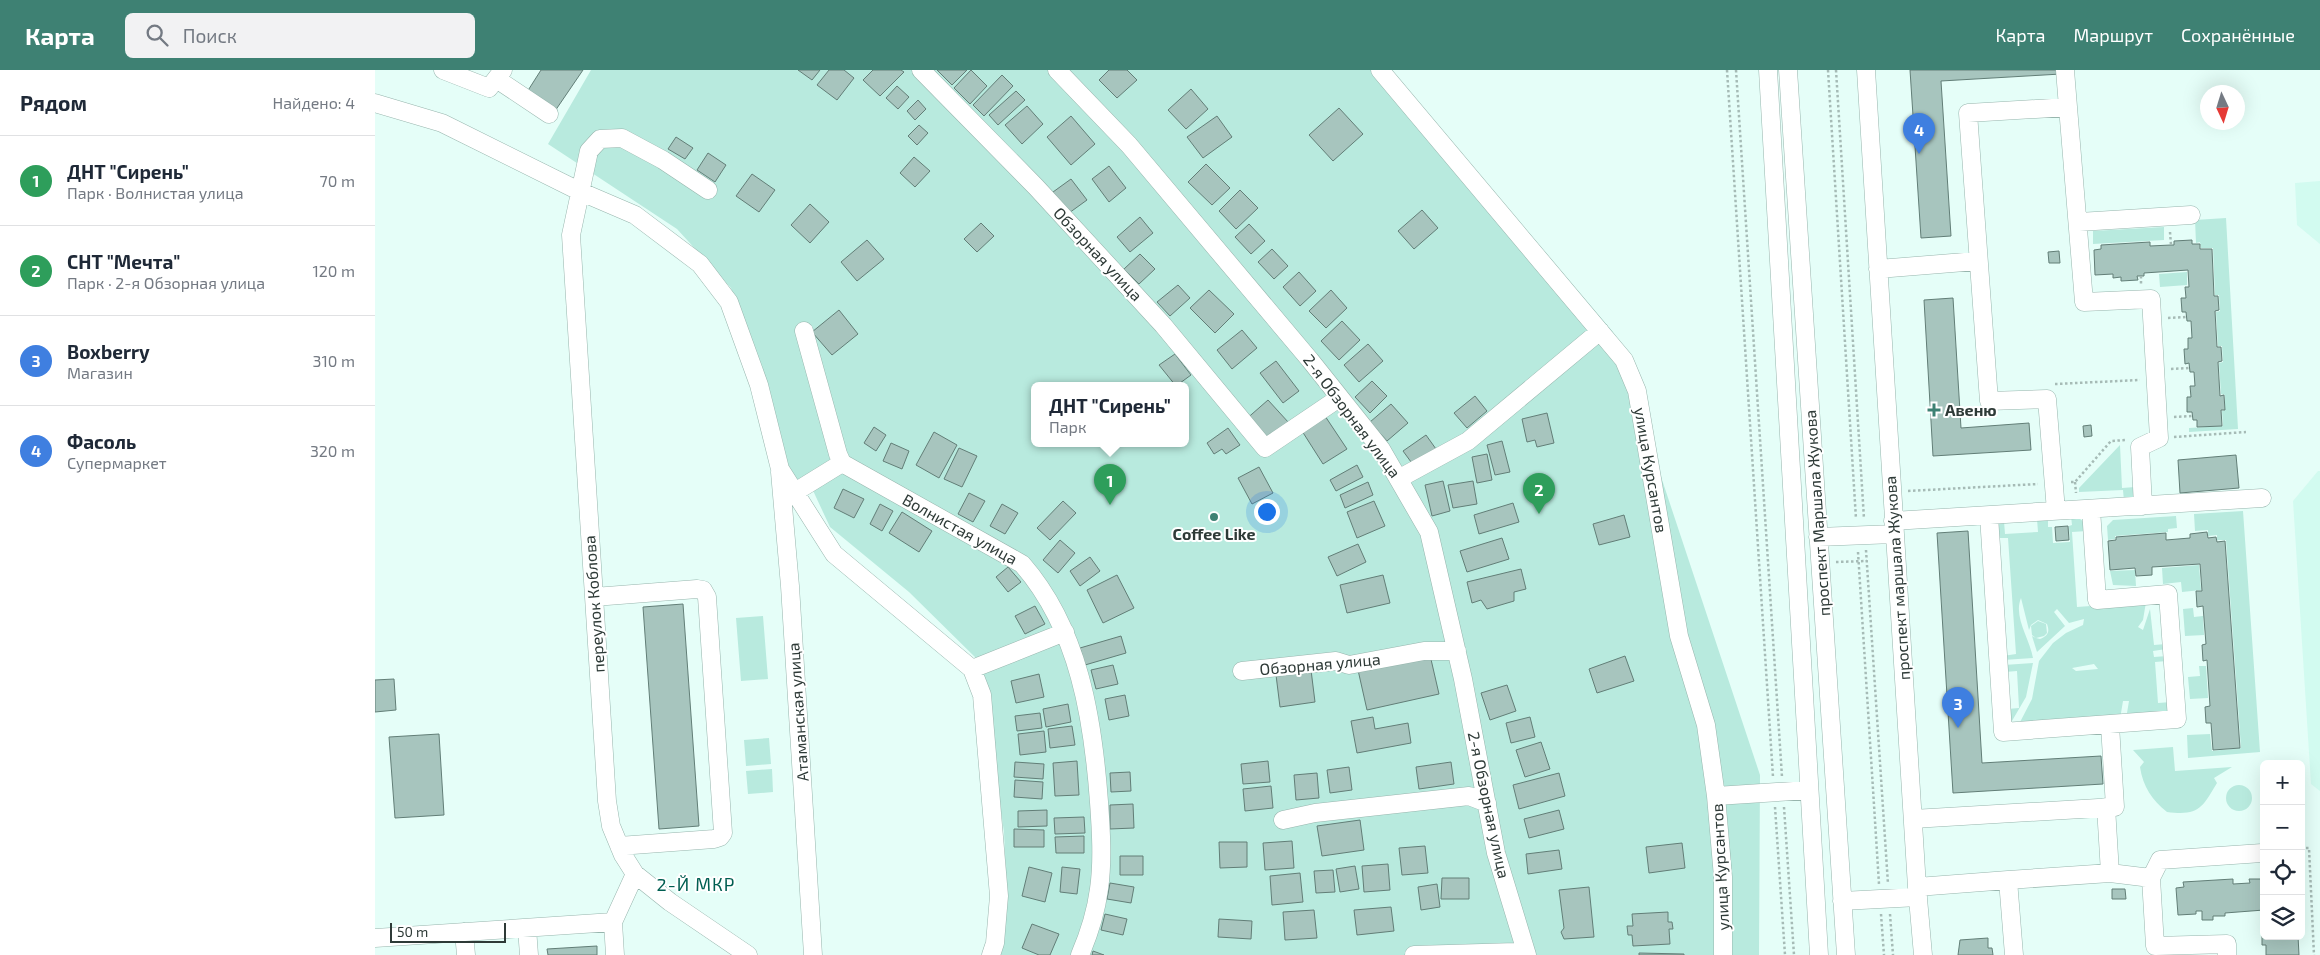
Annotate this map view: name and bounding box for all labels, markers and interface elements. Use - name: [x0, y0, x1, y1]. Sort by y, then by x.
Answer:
- search box: [125, 13, 475, 58]
- text: Карта: [25, 21, 95, 50]
- icon: search: [143, 21, 171, 49]
- text: Поиск: [183, 24, 237, 47]
- text: Карта: [1995, 24, 2045, 46]
- text: Маршрут: [2073, 24, 2153, 46]
- text: Сохранённые: [2181, 24, 2295, 46]
- north arrow: [2200, 85, 2245, 130]
- text: Рядом: [20, 90, 87, 115]
- text: Найдено: 4: [272, 93, 355, 112]
- pin: 4: [1903, 113, 1935, 154]
- text: ДНТ "Сирень": [67, 160, 189, 183]
- text: 1: [33, 171, 39, 190]
- text: 70 m: [320, 171, 355, 190]
- text: Парк · Волнистая улица: [67, 183, 243, 202]
- street label: Обзорная улица: [1049, 203, 1147, 305]
- text: СНТ "Мечта": [67, 250, 180, 273]
- text: 2: [31, 261, 41, 280]
- text: 120 m: [312, 261, 355, 280]
- text: Парк · 2-я Обзорная улица: [67, 273, 265, 292]
- text: Boxberry: [67, 340, 150, 363]
- street label: 2-я Обзорная улица: [1299, 350, 1405, 482]
- text: 3: [31, 351, 41, 370]
- text: 310 m: [313, 351, 355, 370]
- text: Магазин: [67, 363, 133, 382]
- popup: [1031, 382, 1189, 447]
- text: ДНТ "Сирень": [1049, 394, 1171, 417]
- place label: Авеню: [1945, 400, 1997, 419]
- marker: Авеню: [1927, 403, 1941, 417]
- street label: улица Курсантов: [1630, 406, 1672, 534]
- street label: проспект Маршала Жукова: [1800, 409, 1834, 617]
- text: Парк: [1049, 417, 1086, 436]
- text: Фасоль: [67, 430, 136, 453]
- text: 4: [31, 441, 41, 460]
- text: 320 m: [310, 441, 355, 460]
- text: Супермаркет: [67, 453, 166, 472]
- pin: 1: [1094, 464, 1126, 505]
- pin: 2: [1523, 473, 1555, 514]
- street label: проспект маршала Жукова: [1880, 475, 1914, 681]
- street label: Волнистая улица: [899, 489, 1021, 569]
- your location: [1254, 499, 1280, 525]
- marker: Coffee Like: [1208, 511, 1220, 523]
- place label: Coffee Like: [1173, 524, 1256, 543]
- street label: переулок Коблова: [579, 535, 609, 673]
- street label: Атаманская улица: [783, 642, 813, 782]
- street label: Обзорная улица: [1259, 649, 1381, 679]
- pin: 3: [1942, 687, 1974, 728]
- street label: 2-я Обзорная улица: [1464, 730, 1514, 880]
- map controls: [2260, 760, 2305, 940]
- button: +: [2260, 760, 2305, 805]
- street label: улица Курсантов: [1707, 803, 1733, 931]
- button: −: [2260, 805, 2305, 850]
- button: locate: [2260, 850, 2305, 895]
- district label: 2-Й МКР: [657, 873, 735, 895]
- button: layers: [2260, 895, 2305, 940]
- scale bar: [390, 920, 506, 943]
- text: 50 m: [397, 923, 428, 940]

